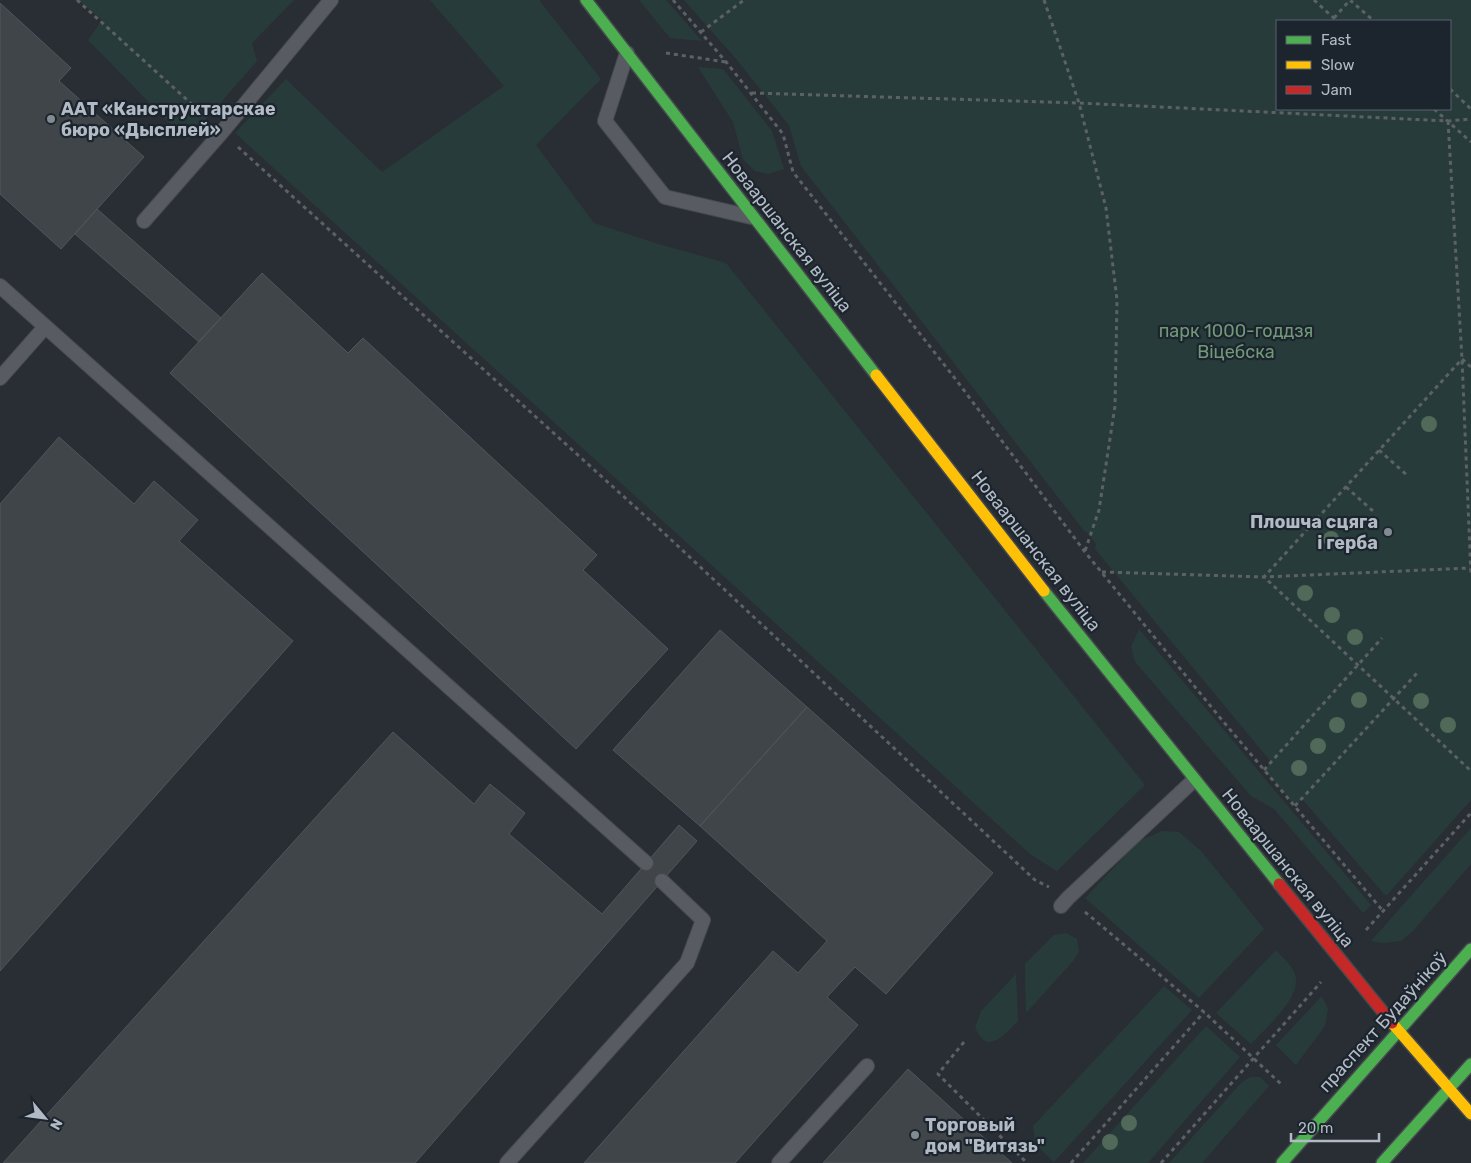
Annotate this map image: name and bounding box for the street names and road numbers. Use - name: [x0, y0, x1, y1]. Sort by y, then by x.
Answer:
- street label: Новааршанская вуліца: [717, 147, 857, 317]
- street label: Новааршанская вуліца: [966, 466, 1106, 636]
- street label: Новааршанская вуліца: [1217, 784, 1359, 952]
- street label: праспект Будаўнікоў: [1314, 947, 1452, 1097]

